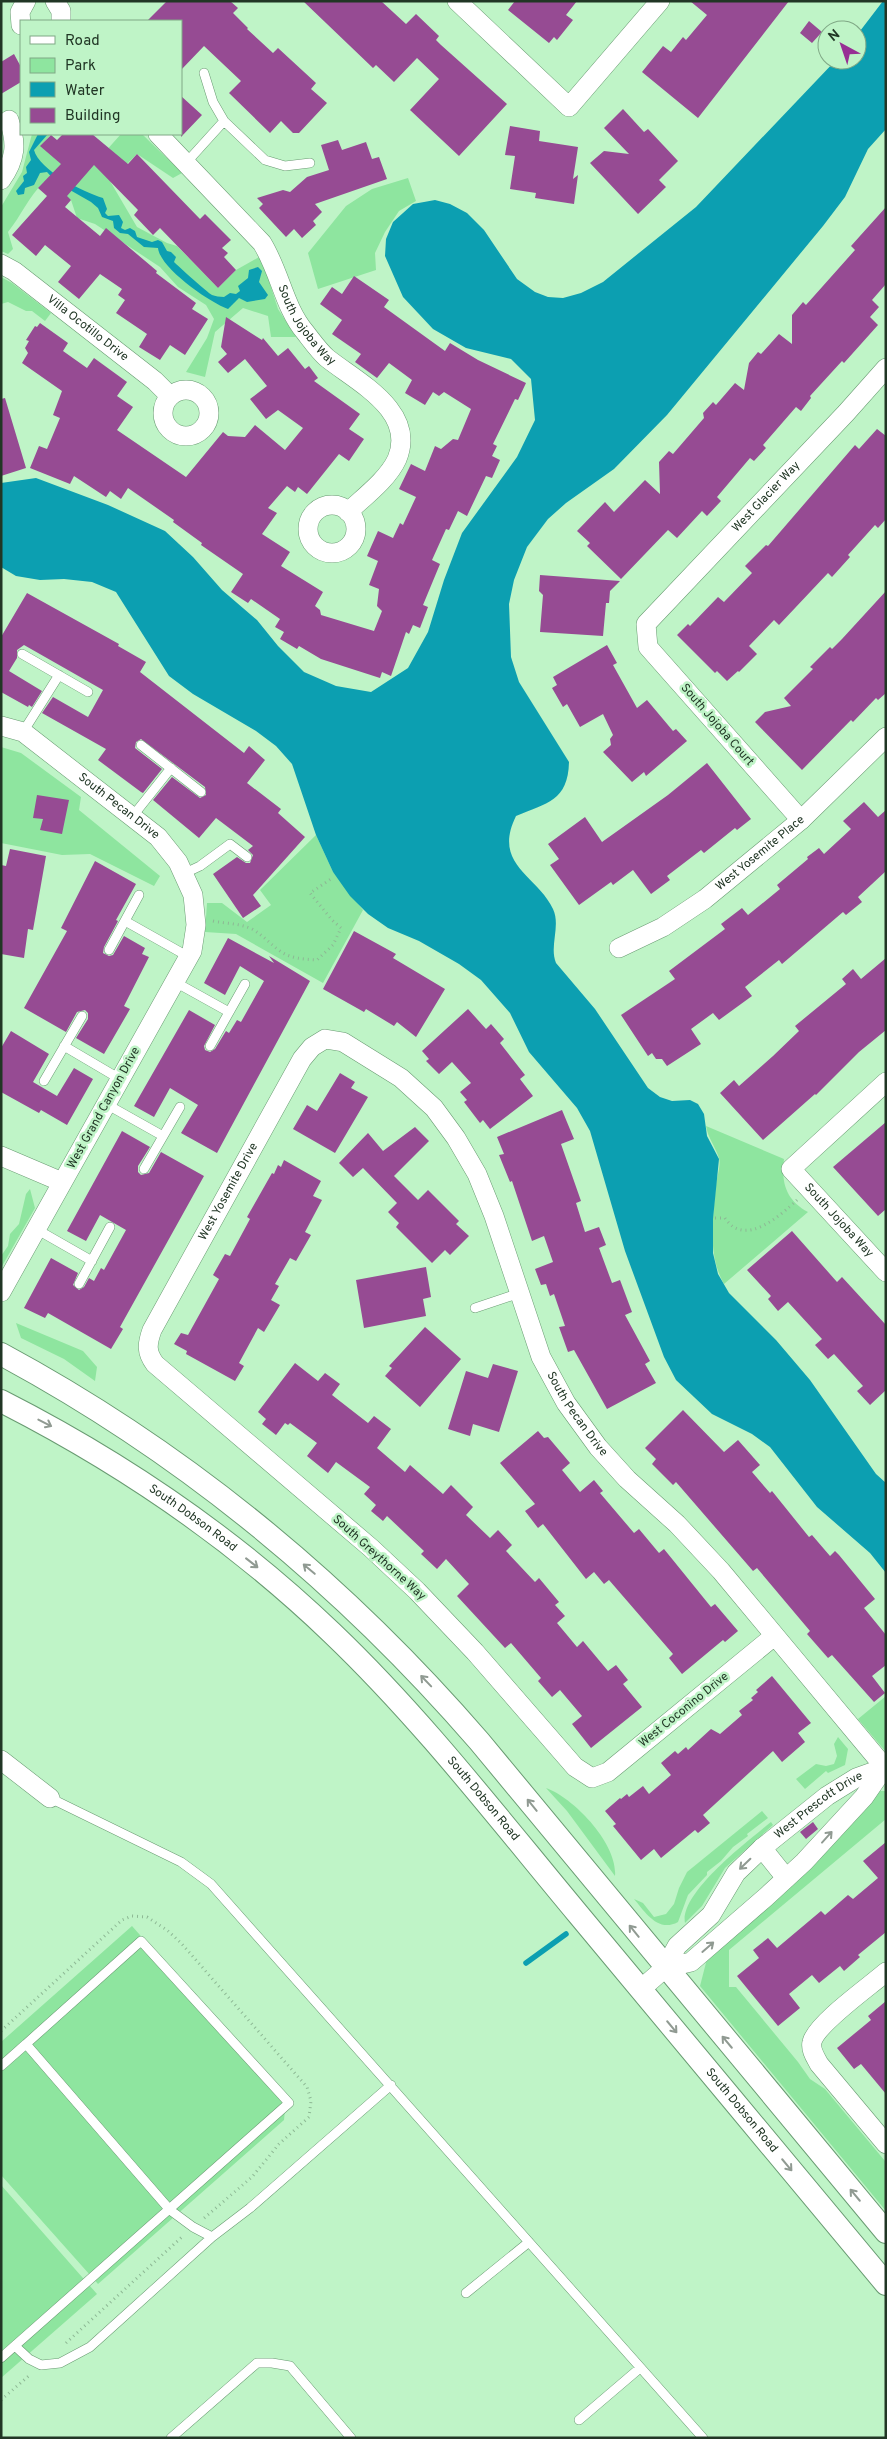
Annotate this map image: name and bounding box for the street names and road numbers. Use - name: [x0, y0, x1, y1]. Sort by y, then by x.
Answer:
- street label: South Jojoba Way: [274, 283, 339, 370]
- street label: Villa Ocotillo Drive: [43, 291, 132, 365]
- street label: West Glacier Way: [729, 458, 804, 536]
- street label: South Jojoba Court: [677, 680, 757, 770]
- street label: South Pecan Drive: [75, 770, 163, 843]
- street label: West Yosemite Place: [713, 812, 808, 895]
- street label: West Grand Canyon Drive: [64, 1044, 144, 1172]
- street label: West Yosemite Drive: [195, 1140, 262, 1243]
- street label: South Jojoba Way: [800, 1180, 877, 1261]
- street label: South Pecan Drive: [543, 1369, 611, 1460]
- street label: South Dobson Road: [145, 1481, 240, 1556]
- street label: South Greythorne Way: [329, 1512, 429, 1604]
- street label: West Coconino Drive: [636, 1669, 732, 1751]
- street label: South Dobson Road: [443, 1753, 523, 1844]
- street label: West Prescott Drive: [771, 1768, 865, 1843]
- street label: South Dobson Road: [702, 2065, 781, 2156]

